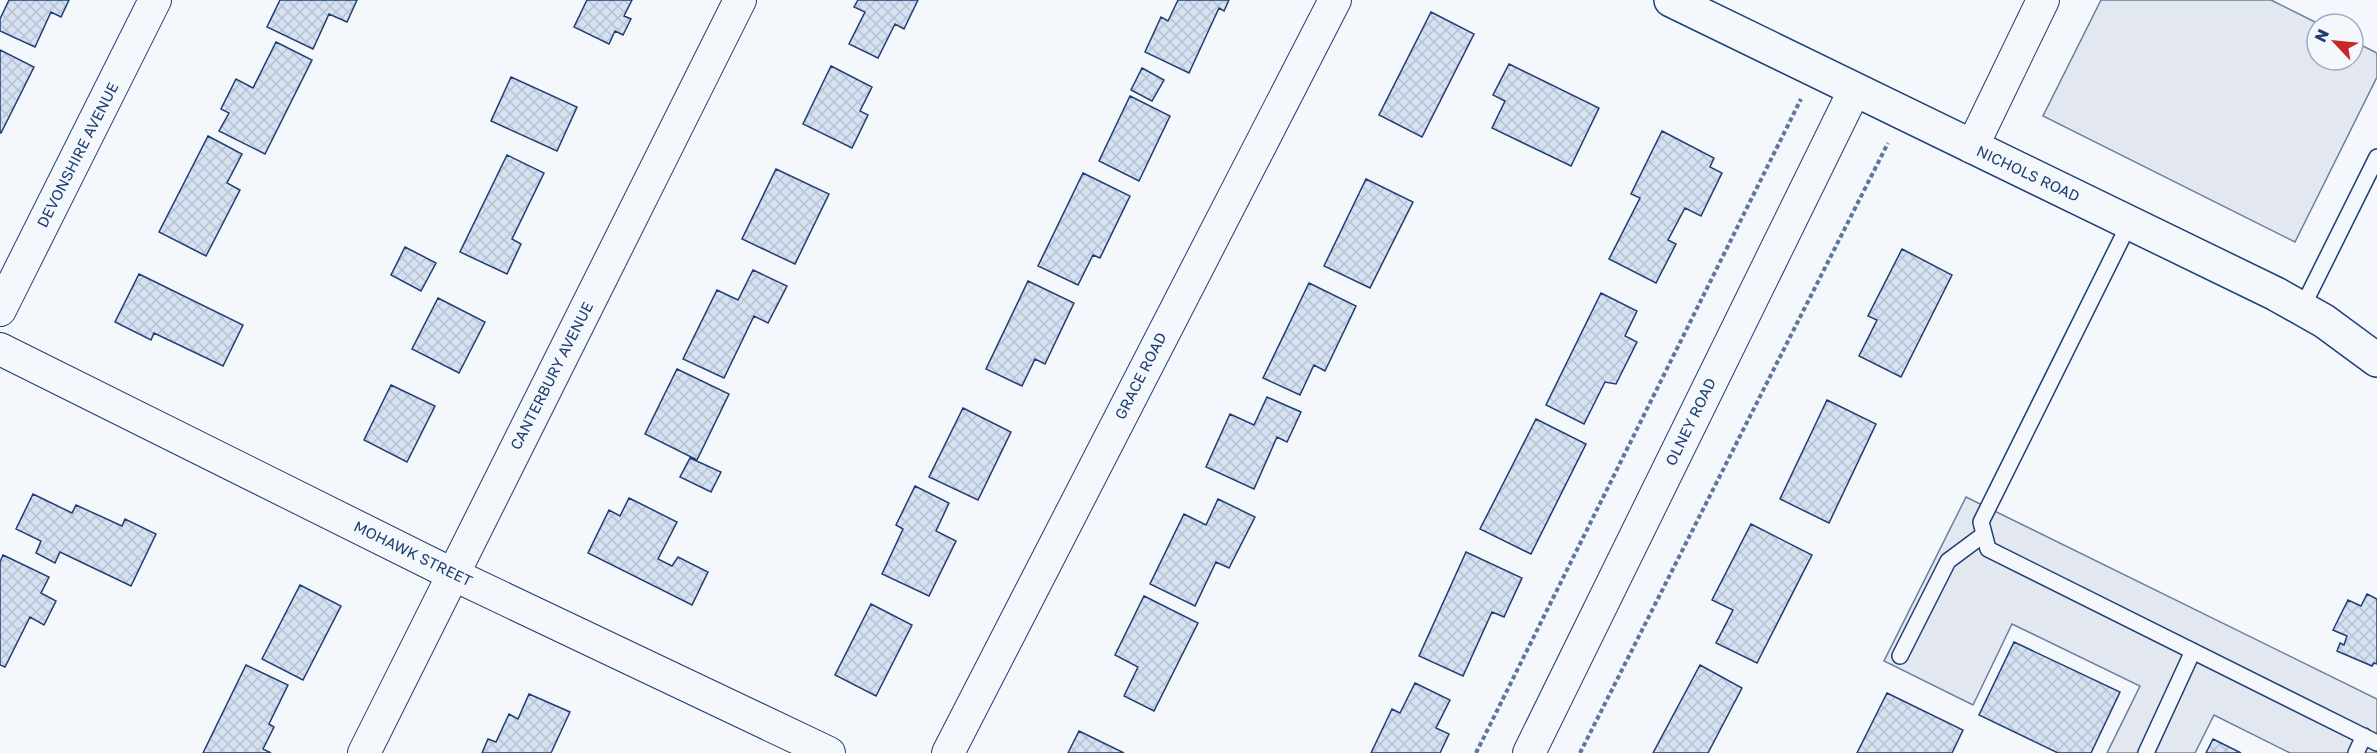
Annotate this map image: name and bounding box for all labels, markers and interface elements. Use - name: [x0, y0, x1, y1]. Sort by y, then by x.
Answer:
- north arrow: [2305, 12, 2365, 72]
- text: N: [2310, 26, 2333, 45]
- street label: DEVONSHIRE AVENUE: [33, 79, 122, 230]
- street label: NICHOLS ROAD: [1974, 141, 2083, 205]
- street label: CANTERBURY AVENUE: [506, 299, 596, 452]
- street label: GRACE ROAD: [1110, 329, 1170, 422]
- street label: OLNEY ROAD: [1661, 375, 1719, 468]
- street label: MOHAWK STREET: [351, 517, 476, 590]

